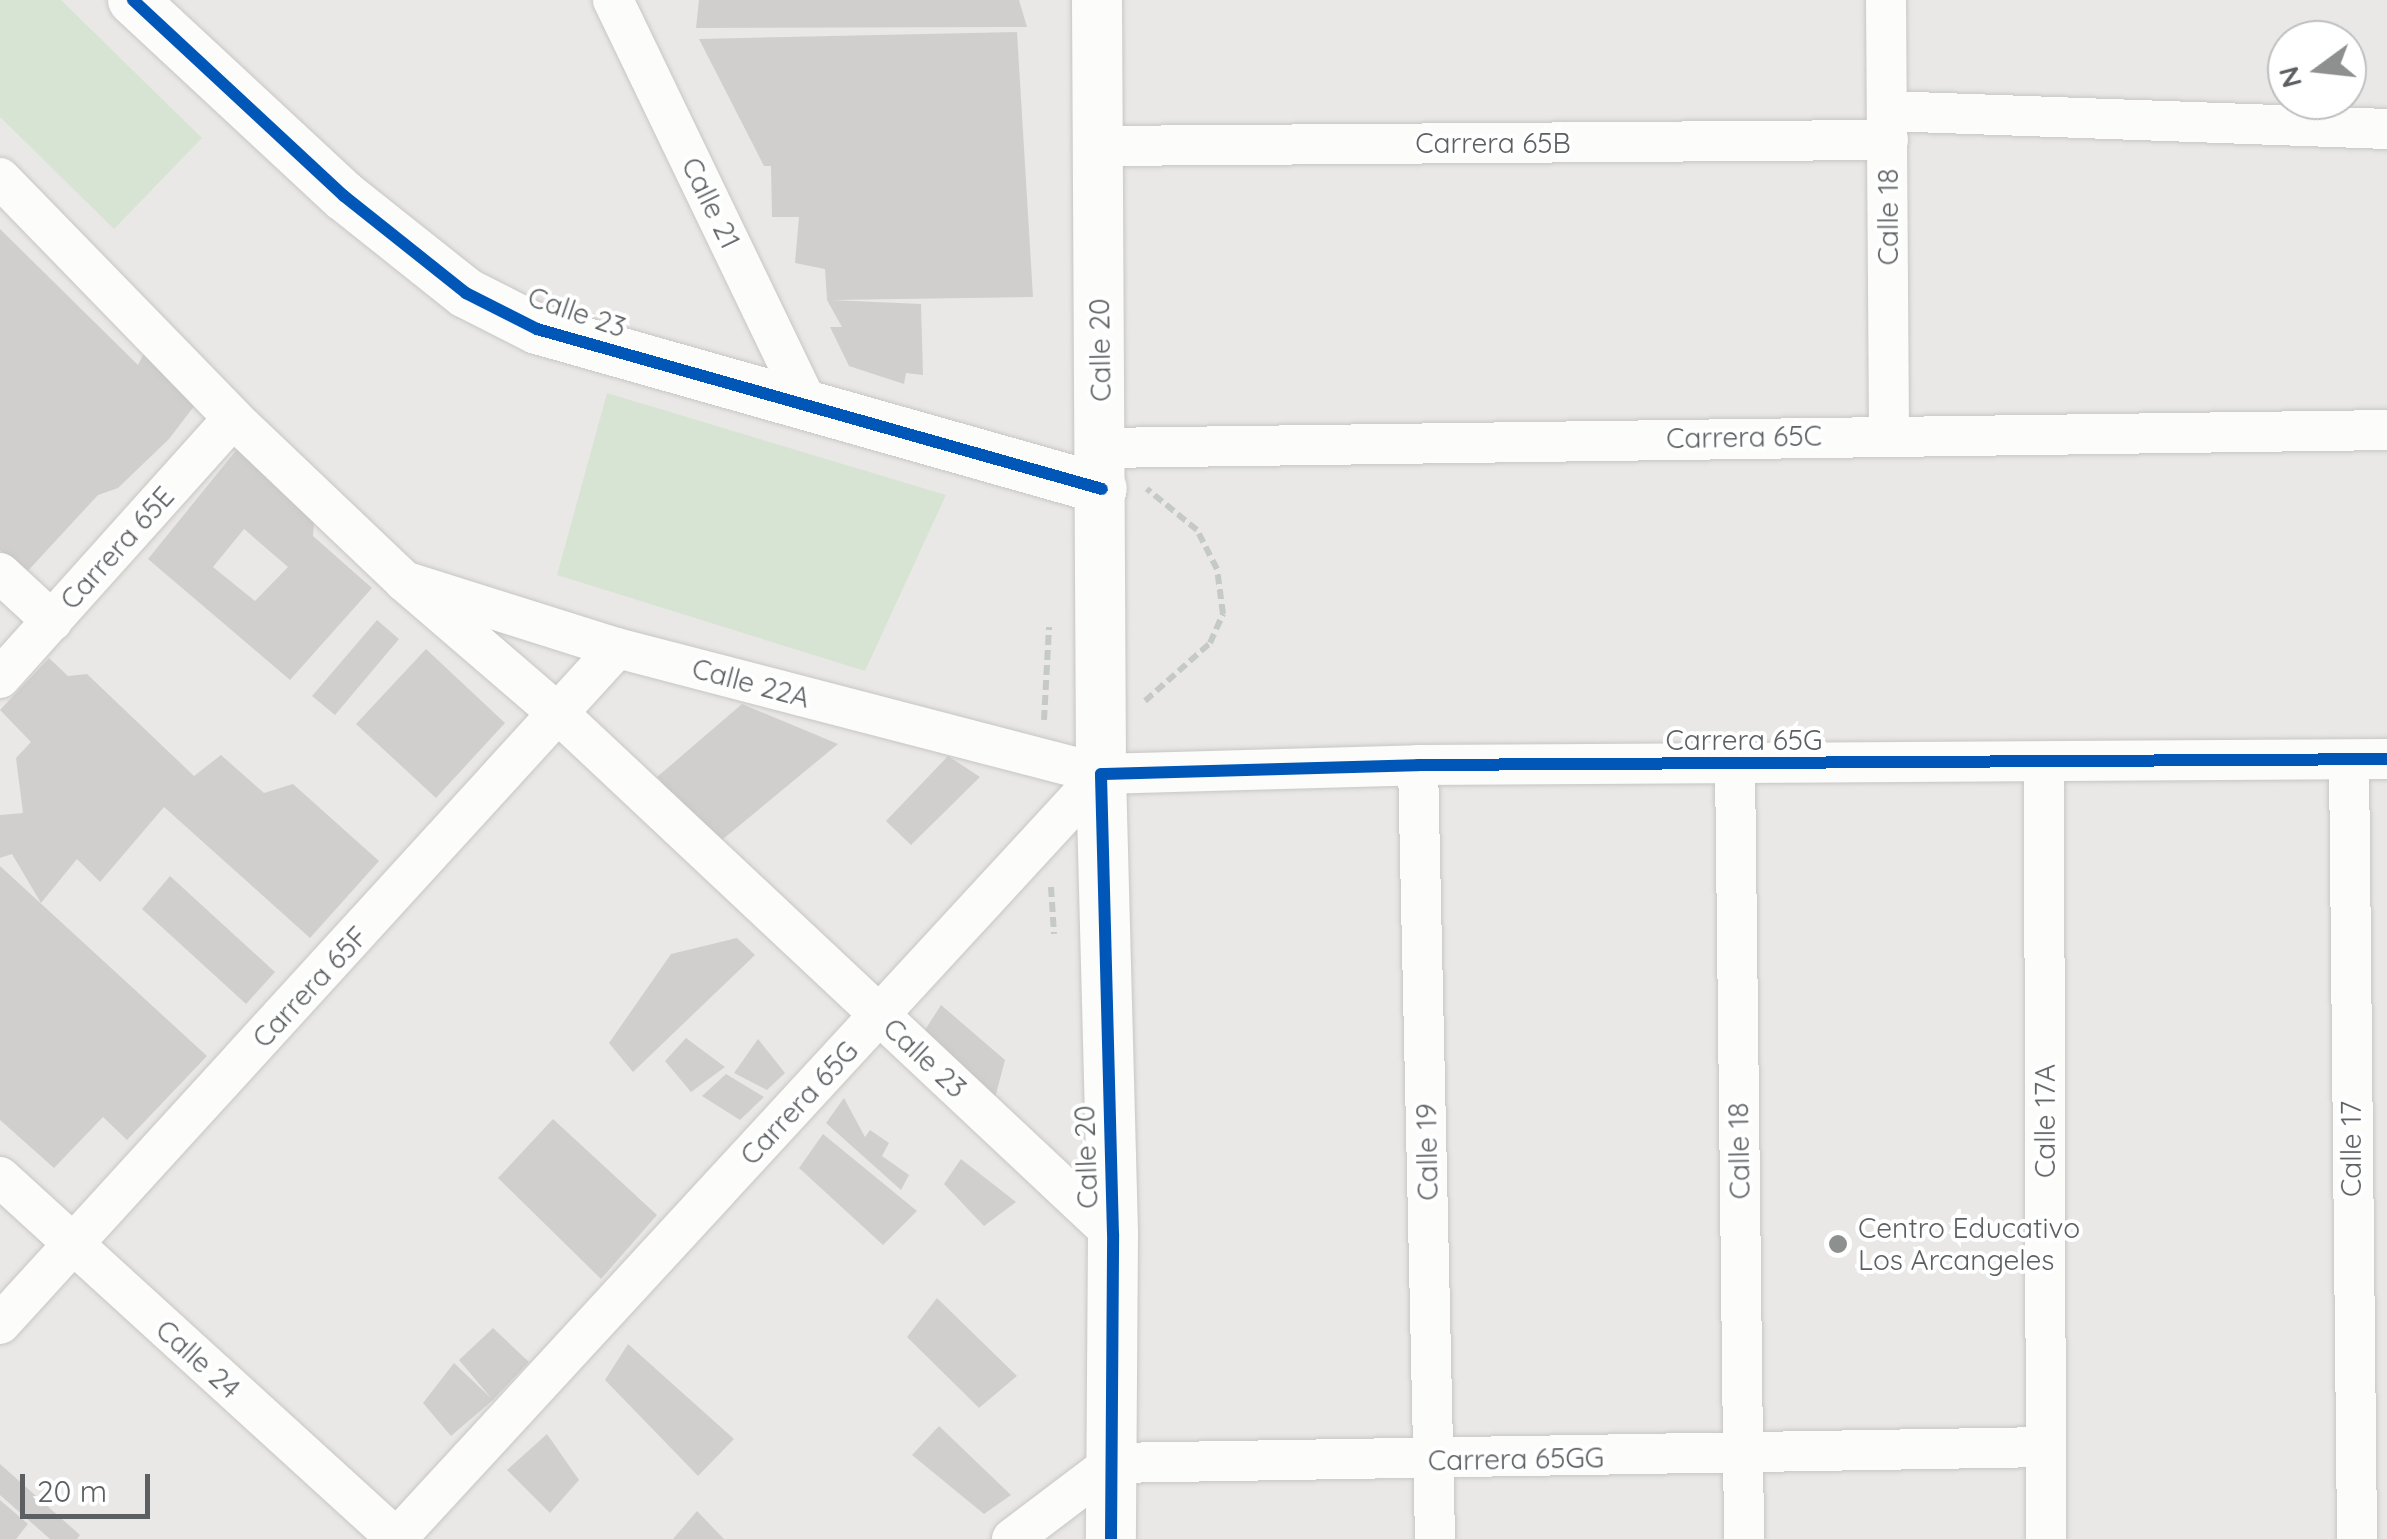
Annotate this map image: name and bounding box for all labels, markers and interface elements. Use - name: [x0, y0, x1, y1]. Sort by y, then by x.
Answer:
- north arrow: [2267, 20, 2367, 120]
- text: N: [2270, 63, 2309, 92]
- street label: Carrera 65B: [1415, 126, 1571, 160]
- street label: Calle 21: [675, 152, 747, 254]
- street label: Calle 18: [1871, 169, 1905, 265]
- street label: Calle 23: [524, 280, 630, 344]
- street label: Calle 20: [1082, 298, 1118, 402]
- street label: Carrera 65C: [1666, 419, 1822, 455]
- street label: Carrera 65E: [53, 480, 181, 616]
- street label: Calle 22A: [688, 651, 814, 715]
- street label: Carrera 65G: [1666, 723, 1822, 757]
- street label: Carrera 65F: [245, 920, 375, 1054]
- street label: Calle 23: [876, 1011, 974, 1105]
- street label: Carrera 65G: [733, 1034, 865, 1172]
- street label: Calle 17A: [2028, 1064, 2062, 1178]
- street label: Calle 17: [2334, 1101, 2368, 1197]
- street label: Calle 18: [1721, 1102, 1757, 1200]
- street label: Calle 19: [1409, 1103, 1445, 1201]
- street label: Calle 20: [1067, 1105, 1105, 1209]
- place label: Centro Educativo Los Arcangeles: [1858, 1211, 2080, 1277]
- marker: Centro Educativo Los Arcangeles: [1827, 1233, 1849, 1255]
- street label: Calle 24: [149, 1313, 247, 1405]
- street label: Carrera 65GG: [1428, 1441, 1604, 1477]
- scale bar: [25, 1454, 155, 1516]
- text: 20 m: [37, 1472, 107, 1510]

